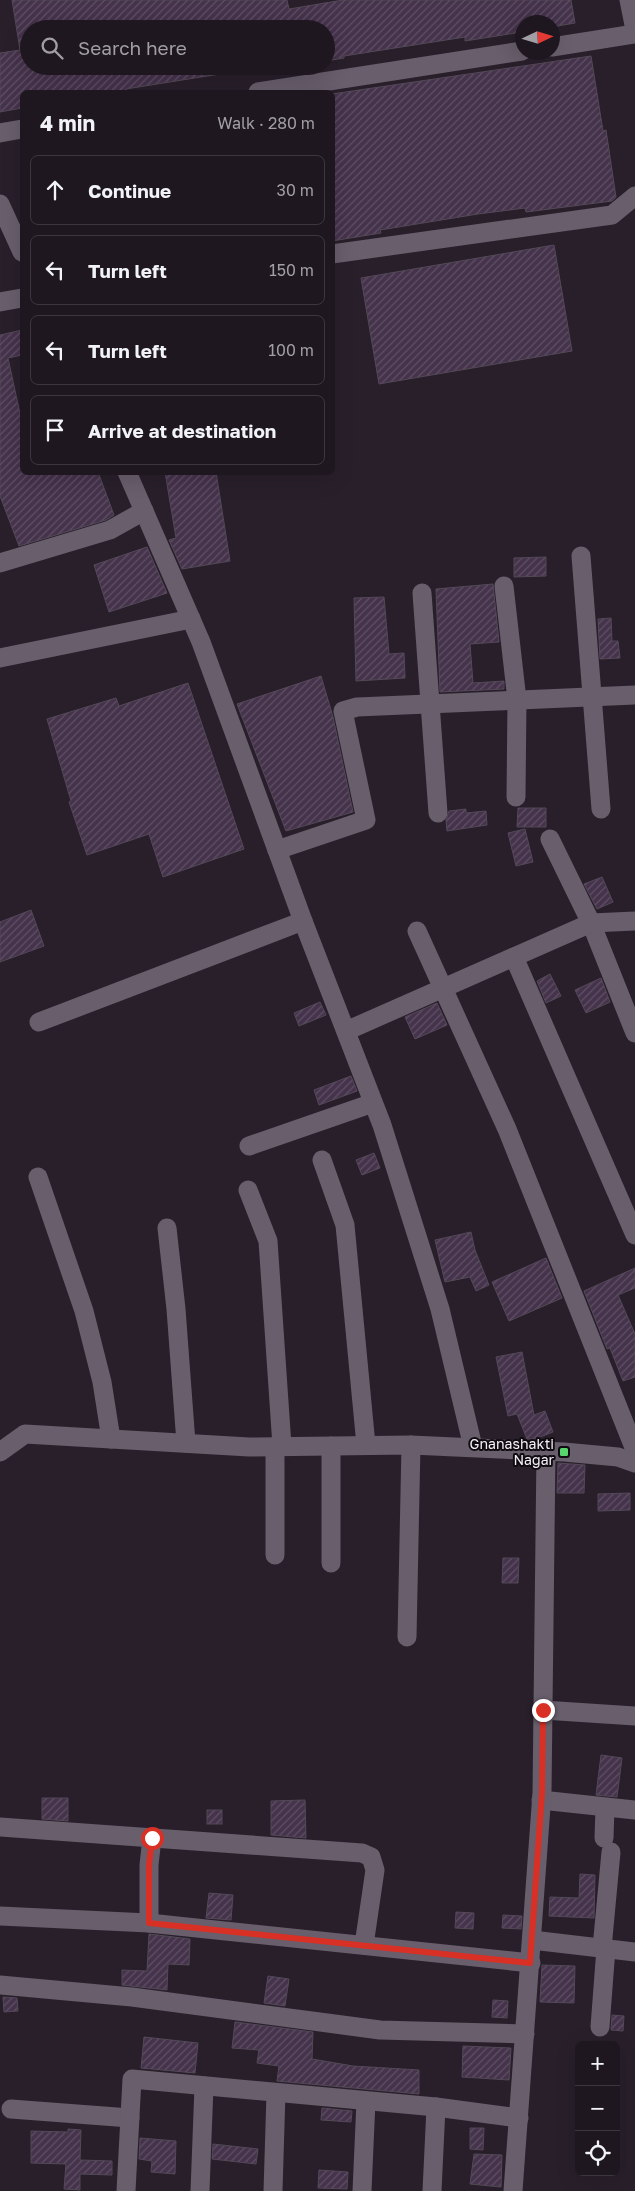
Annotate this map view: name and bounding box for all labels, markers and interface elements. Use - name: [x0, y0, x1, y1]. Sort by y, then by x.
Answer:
- north arrow: [515, 15, 560, 60]
- search box: [20, 20, 335, 75]
- icon: search: [38, 34, 66, 62]
- text: Search here: [78, 36, 187, 59]
- text: 4 min: [40, 110, 95, 136]
- text: Walk · 280 m: [217, 113, 315, 133]
- icon: ahead: [41, 176, 69, 204]
- text: Continue: [88, 179, 171, 202]
- text: 30 m: [277, 180, 314, 200]
- icon: left: [41, 256, 69, 284]
- text: Turn left: [88, 259, 167, 282]
- text: 150 m: [269, 260, 314, 280]
- icon: left: [41, 336, 69, 364]
- text: Turn left: [88, 339, 167, 362]
- text: 100 m: [268, 340, 314, 360]
- icon: arrive: [41, 416, 69, 444]
- text: Arrive at destination: [88, 419, 276, 442]
- place label: Gnanashakti Nagar: [470, 1435, 555, 1468]
- marker: Gnanashakti Nagar: [558, 1446, 570, 1458]
- route end: [532, 1699, 555, 1722]
- route start: [141, 1827, 164, 1850]
- map controls: [575, 2041, 620, 2176]
- button: +: [575, 2041, 620, 2086]
- button: −: [575, 2086, 620, 2131]
- button: locate: [575, 2131, 620, 2176]

